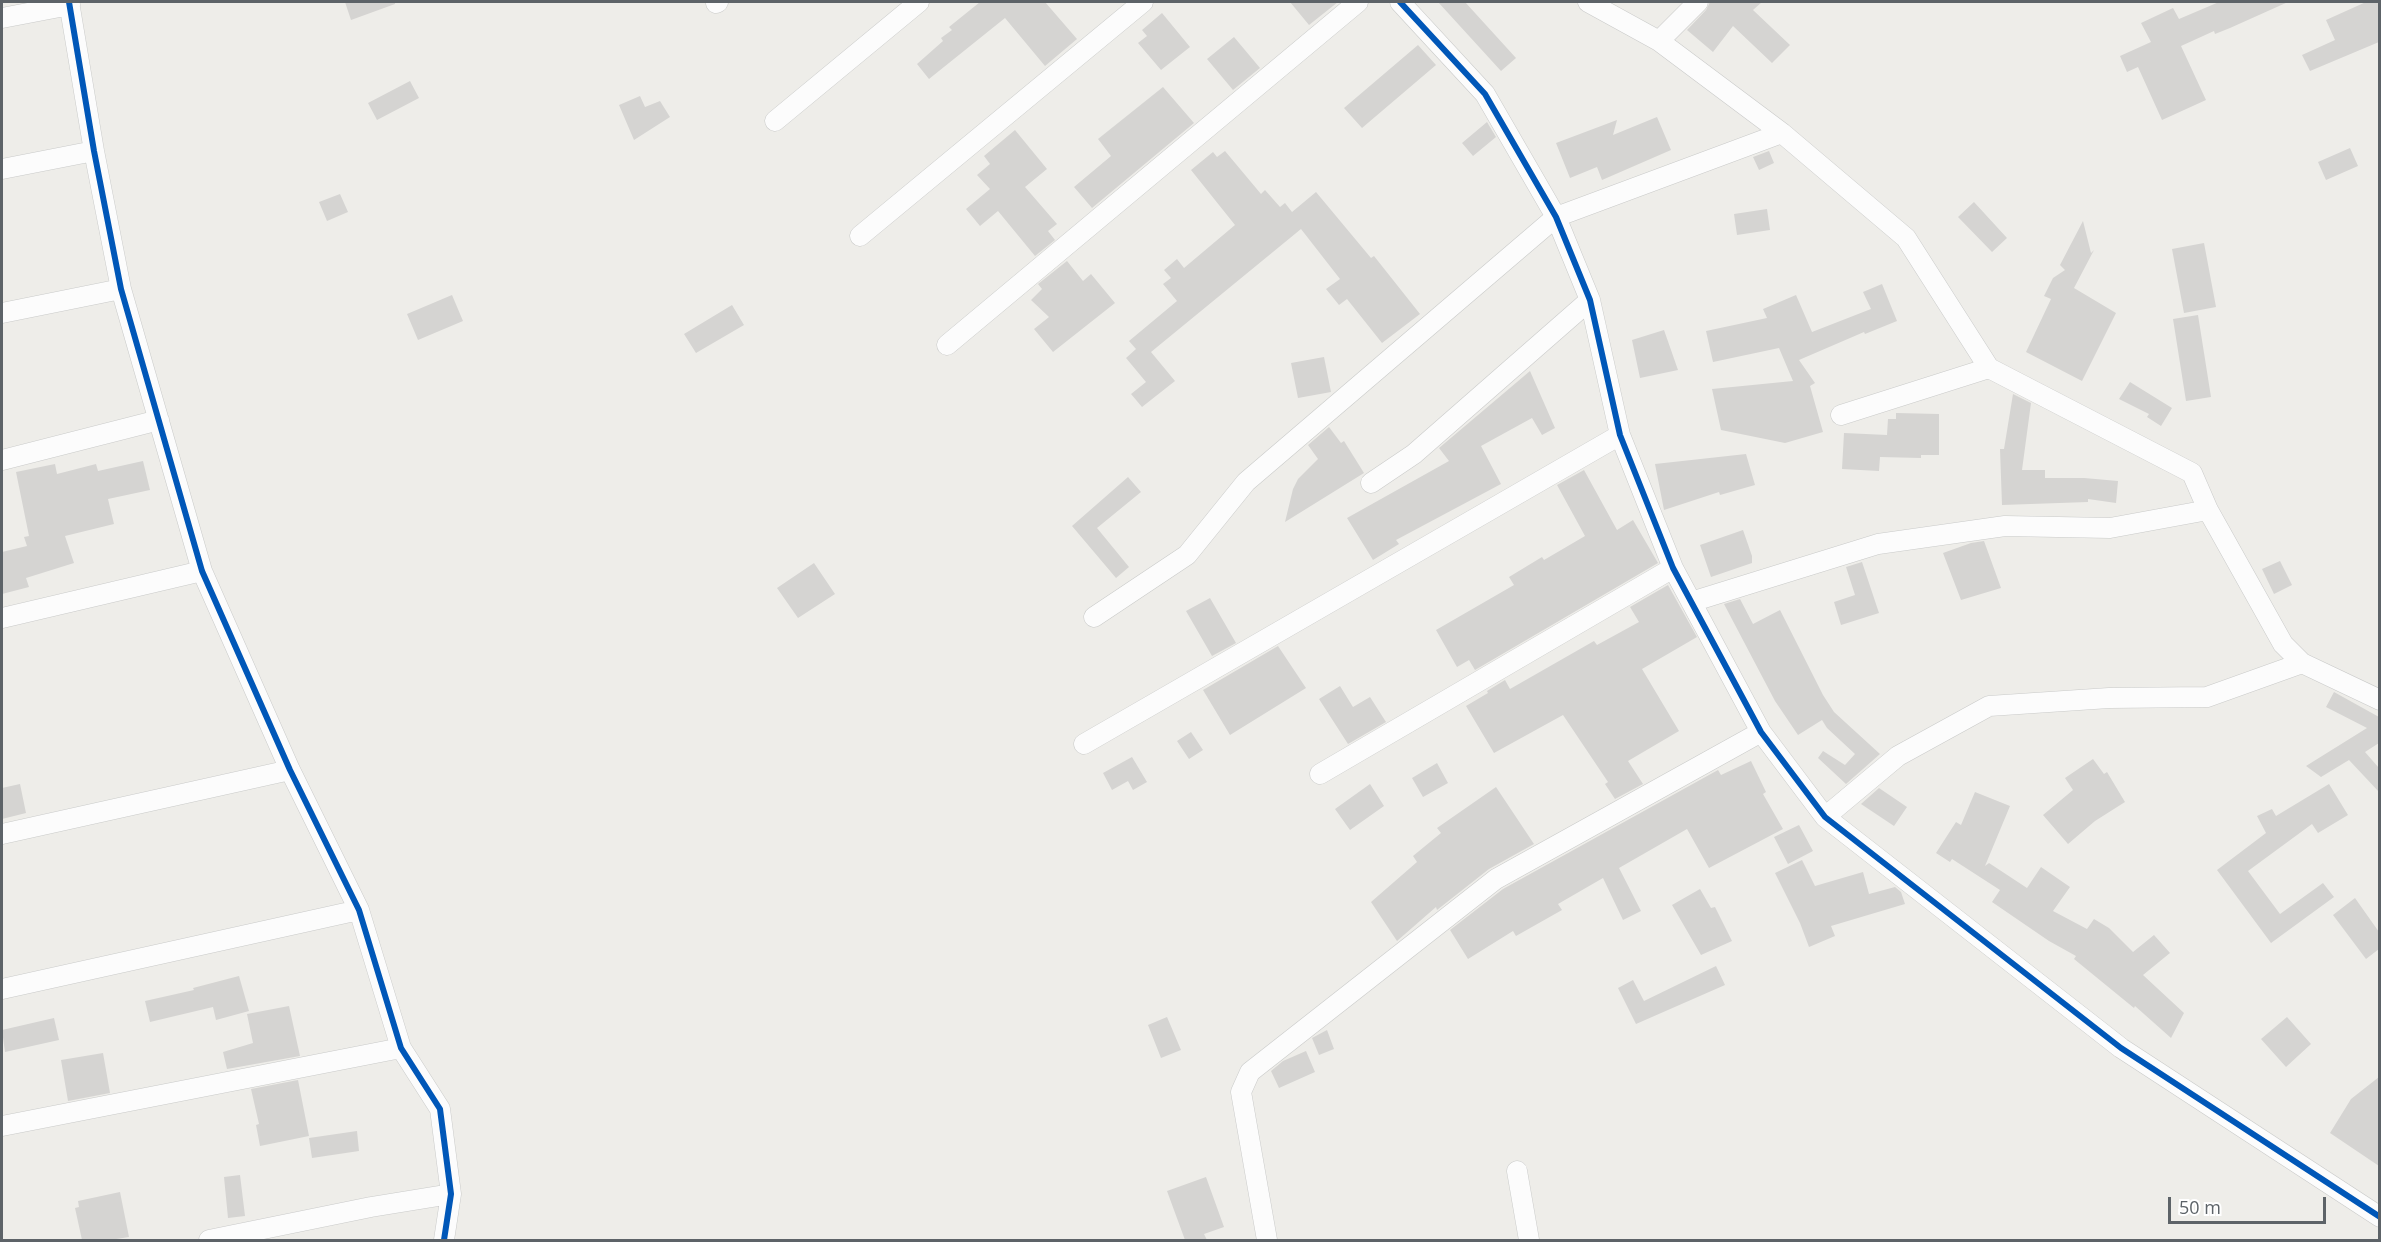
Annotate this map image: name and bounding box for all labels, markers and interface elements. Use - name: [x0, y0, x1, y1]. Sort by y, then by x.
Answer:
- scale bar: [2171, 1185, 2328, 1223]
- text: 50 m: [2179, 1195, 2221, 1219]

